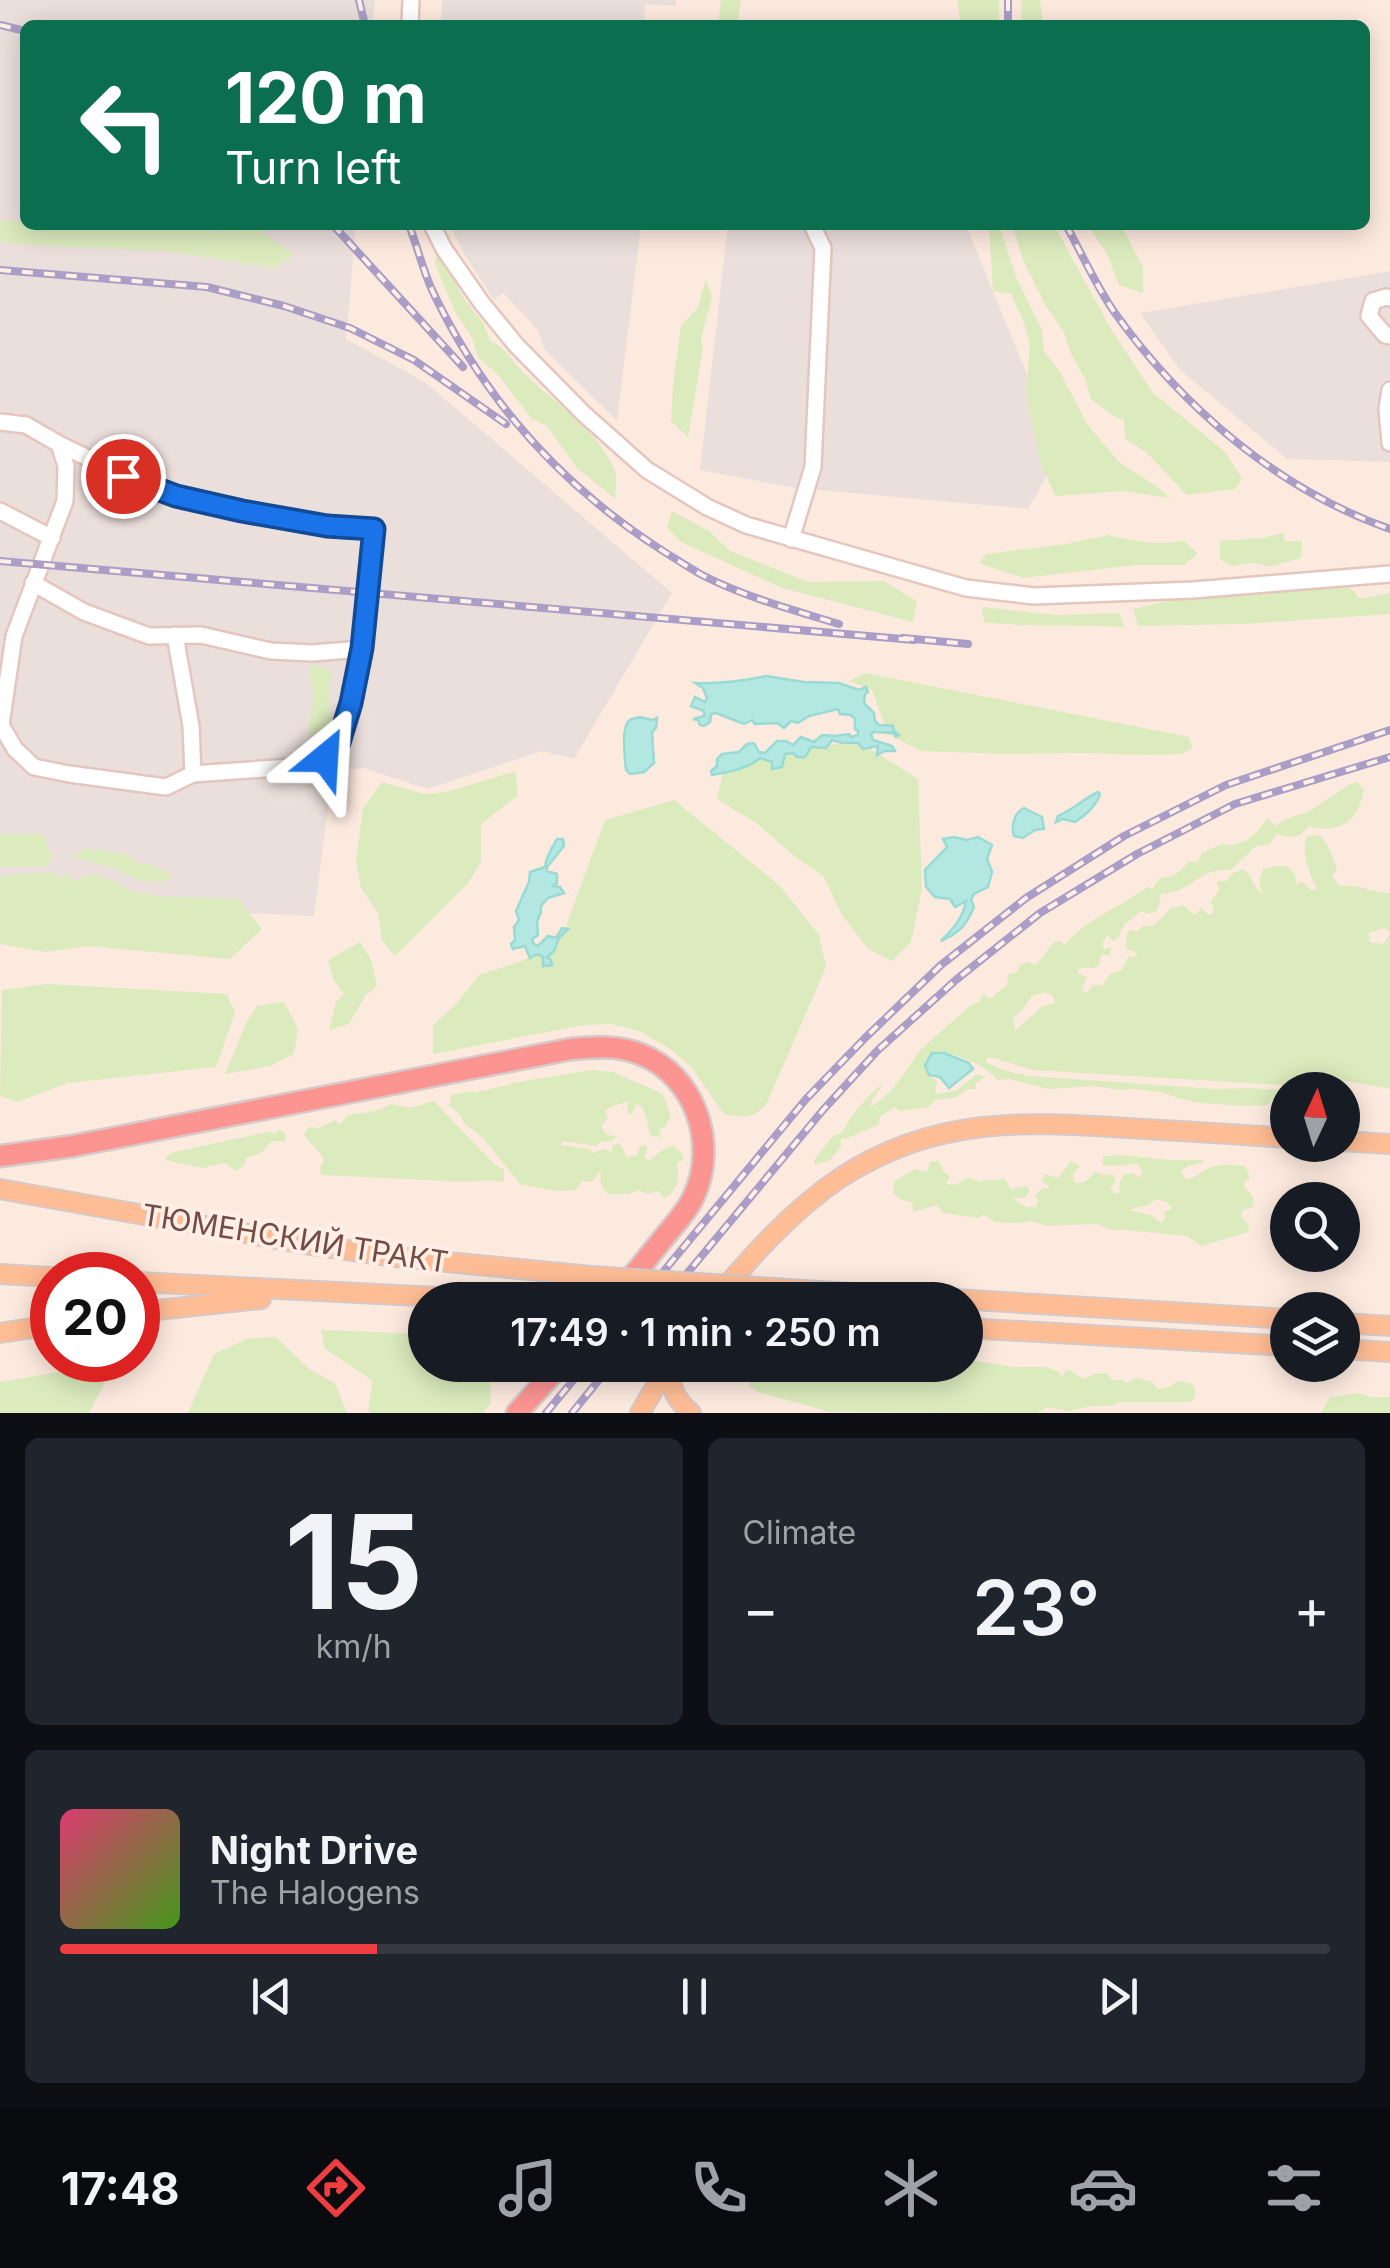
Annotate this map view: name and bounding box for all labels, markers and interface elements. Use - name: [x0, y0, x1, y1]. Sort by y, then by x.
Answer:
- text: 120 m: [225, 55, 427, 140]
- icon: left: [60, 60, 190, 190]
- text: Turn left: [225, 140, 401, 195]
- pin: [81, 434, 166, 519]
- icon: arrive: [96, 449, 151, 504]
- position arrow: [273, 706, 377, 810]
- north arrow: [1270, 1072, 1360, 1162]
- map controls: [1270, 1072, 1360, 1382]
- button: search: [1270, 1182, 1360, 1272]
- street label: ТЮМЕНСКИЙ ТРАКТ: [140, 1196, 451, 1280]
- speed limit sign: 20: [30, 1252, 160, 1382]
- button: layers: [1270, 1292, 1360, 1382]
- text: 17:49 · 1 min · 250 m: [510, 1309, 881, 1355]
- text: 15: [284, 1483, 423, 1640]
- text: Climate: [743, 1513, 856, 1552]
- text: 23°: [972, 1562, 1100, 1653]
- text: −: [743, 1576, 779, 1642]
- text: +: [1294, 1576, 1330, 1642]
- text: km/h: [316, 1627, 392, 1666]
- text: Night Drive: [210, 1827, 418, 1873]
- text: The Halogens: [210, 1873, 420, 1912]
- icon: previous: [244, 1969, 299, 2024]
- icon: pause: [667, 1969, 722, 2024]
- icon: next: [1091, 1969, 1146, 2024]
- icon: directions: [301, 2153, 371, 2223]
- icon: music: [493, 2153, 563, 2223]
- icon: phone: [684, 2153, 754, 2223]
- icon: climate: [876, 2153, 946, 2223]
- icon: car: [1068, 2153, 1138, 2223]
- icon: filters: [1259, 2153, 1329, 2223]
- text: 17:48: [61, 2161, 180, 2216]

